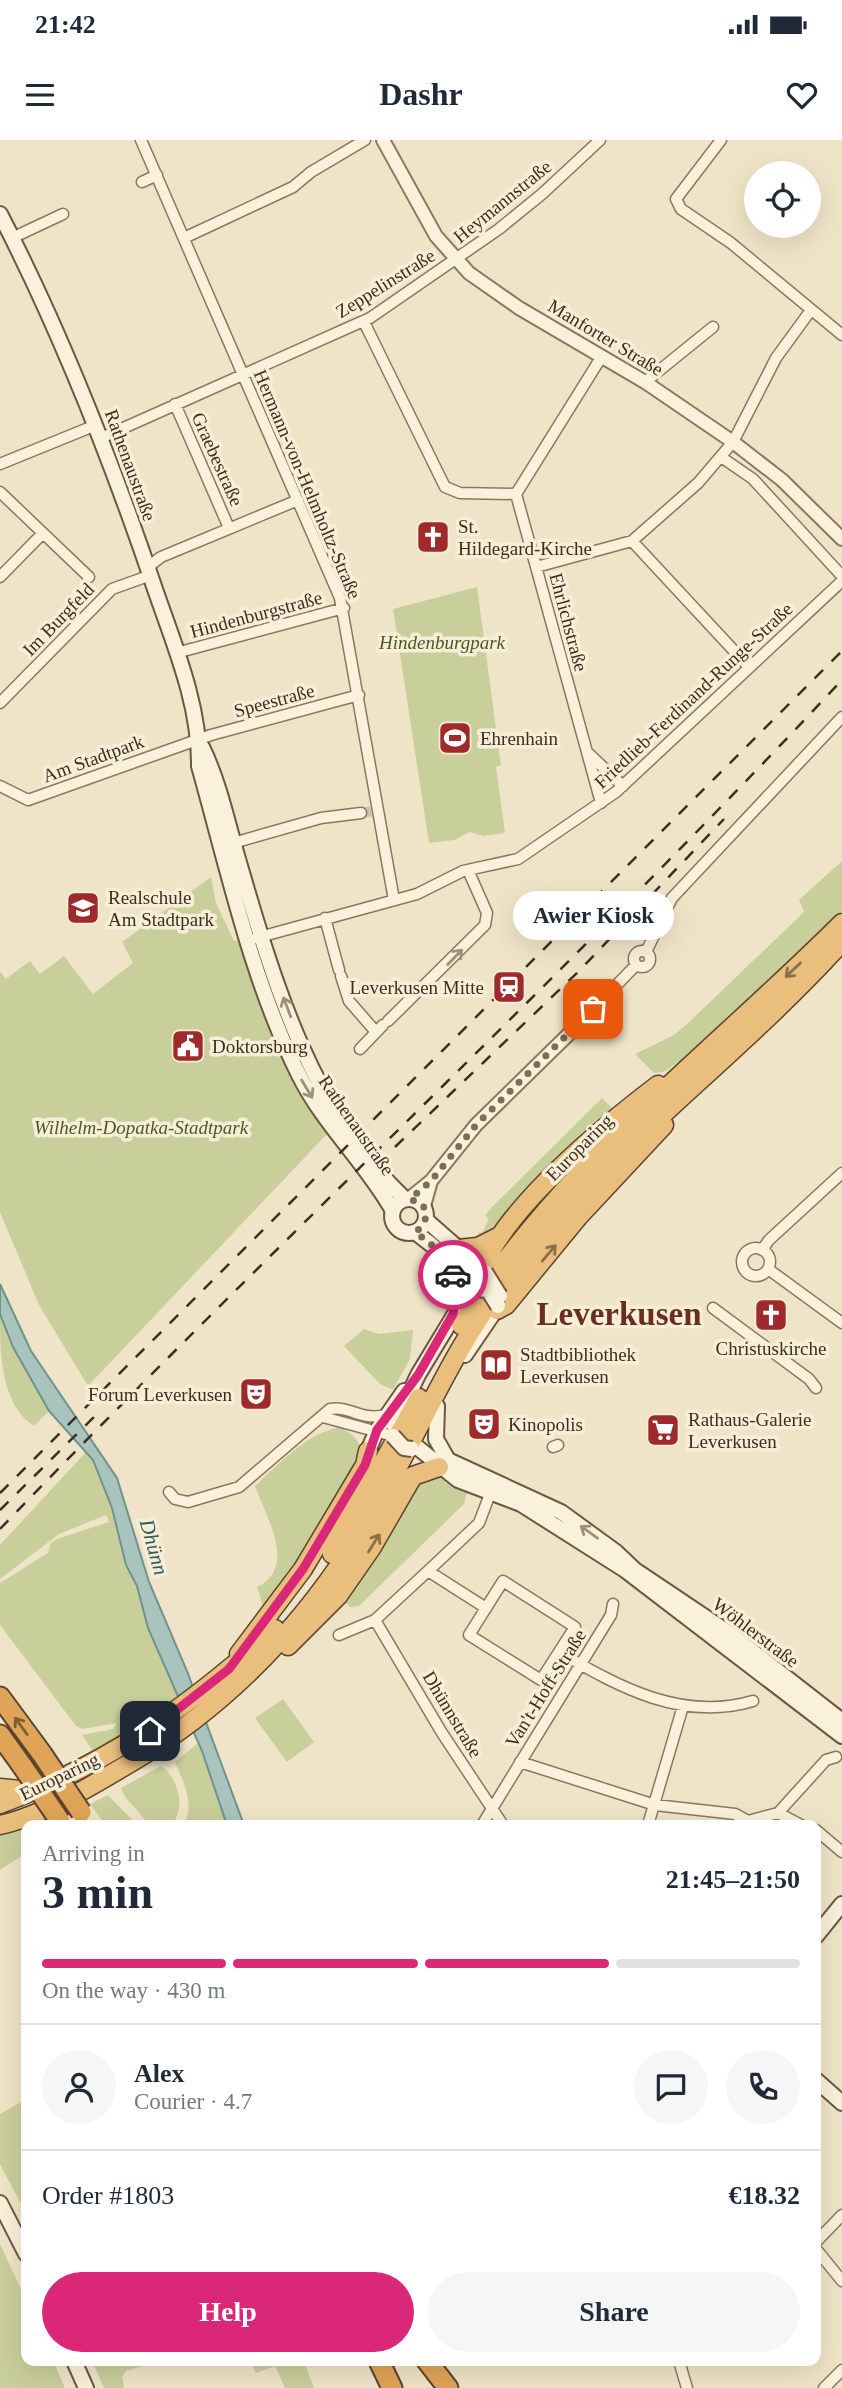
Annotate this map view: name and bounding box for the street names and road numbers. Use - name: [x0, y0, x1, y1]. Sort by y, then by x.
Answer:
- street label: Heymannstraße: [449, 156, 555, 247]
- street label: Zeppelinstraße: [332, 245, 439, 322]
- street label: Manforter Straße: [544, 295, 667, 380]
- street label: Hermann-von-Helmholtz-Straße: [250, 366, 365, 602]
- street label: Rathenaustraße: [101, 407, 160, 524]
- street label: Graebestraße: [188, 409, 248, 509]
- street label: Ehrlichstraße: [545, 570, 592, 674]
- street label: Im Burgfeld: [18, 578, 99, 660]
- street label: Hindenburgstraße: [188, 587, 324, 642]
- street label: Friedlieb-Ferdinand-Runge-Straße: [590, 598, 797, 793]
- street label: Speestraße: [232, 680, 317, 721]
- street label: Am Stadtpark: [40, 730, 147, 786]
- street label: Rathenaustraße: [314, 1071, 399, 1179]
- street label: Europaring: [542, 1109, 617, 1185]
- street label: Wöhlerstraße: [709, 1593, 803, 1672]
- street label: Van't-Hoff-Straße: [501, 1625, 590, 1751]
- street label: Dhünnstraße: [419, 1667, 487, 1761]
- street label: Europaring: [16, 1748, 103, 1805]

